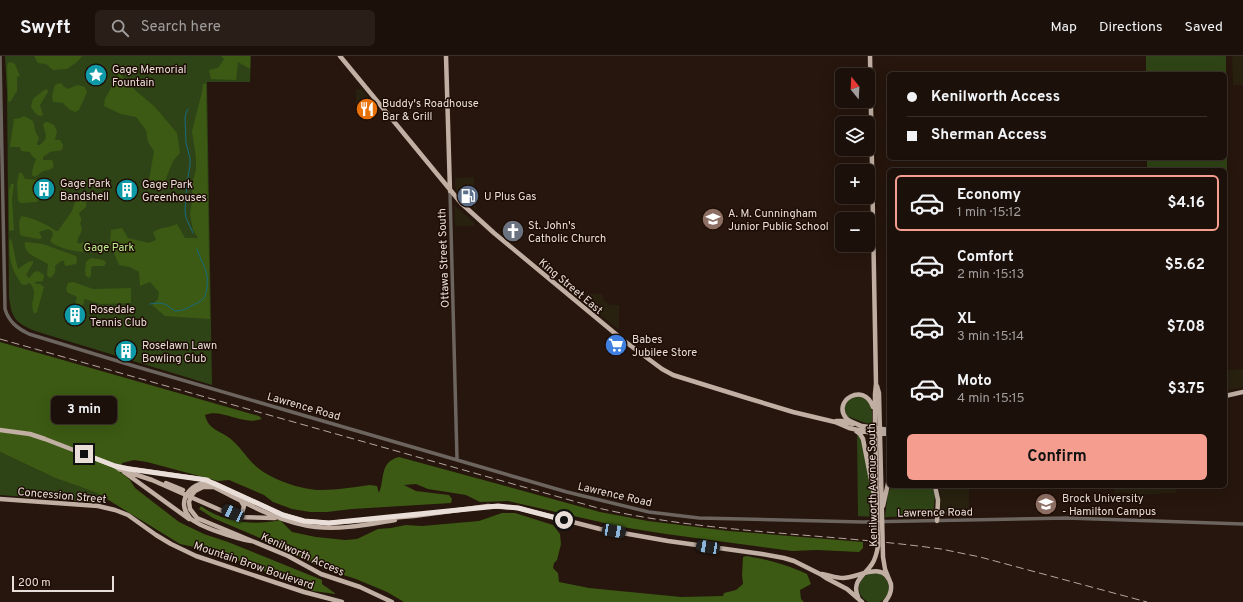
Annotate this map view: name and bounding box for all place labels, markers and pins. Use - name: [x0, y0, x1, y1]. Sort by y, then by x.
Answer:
- place icon: Gage Memorial Fountain: [83, 62, 109, 88]
- place label: Gage Memorial Fountain: [112, 63, 186, 90]
- restaurant icon: Buddy's Roadhouse Bar & Grill: [354, 96, 380, 122]
- place label: Buddy's Roadhouse Bar & Grill: [382, 97, 479, 124]
- building icon: Gage Park Bandshell: [31, 176, 57, 202]
- place label: Gage Park Bandshell: [60, 177, 111, 204]
- building icon: Gage Park Greenhouses: [114, 177, 140, 203]
- place label: Gage Park Greenhouses: [142, 178, 207, 205]
- fuel station icon: U Plus Gas: [455, 183, 481, 209]
- place label: U Plus Gas: [484, 190, 536, 204]
- school or university icon: A. M. Cunningham Junior Public School: [700, 206, 726, 232]
- place label: A. M. Cunningham Junior Public School: [728, 207, 829, 234]
- church icon: St. John's Catholic Church: [500, 218, 526, 244]
- place label: St. John's Catholic Church: [528, 219, 606, 246]
- building icon: Rosedale Tennis Club: [62, 302, 88, 328]
- place label: Rosedale Tennis Club: [90, 303, 147, 330]
- supermarket icon: Babes Jubilee Store: [603, 332, 629, 358]
- place label: Babes Jubilee Store: [632, 333, 697, 360]
- building icon: Roselawn Lawn Bowling Club: [113, 338, 139, 364]
- place label: Roselawn Lawn Bowling Club: [142, 339, 217, 366]
- school or university icon: Brock University - Hamilton Campus: [1033, 491, 1059, 517]
- place label: Brock University - Hamilton Campus: [1062, 492, 1156, 519]

